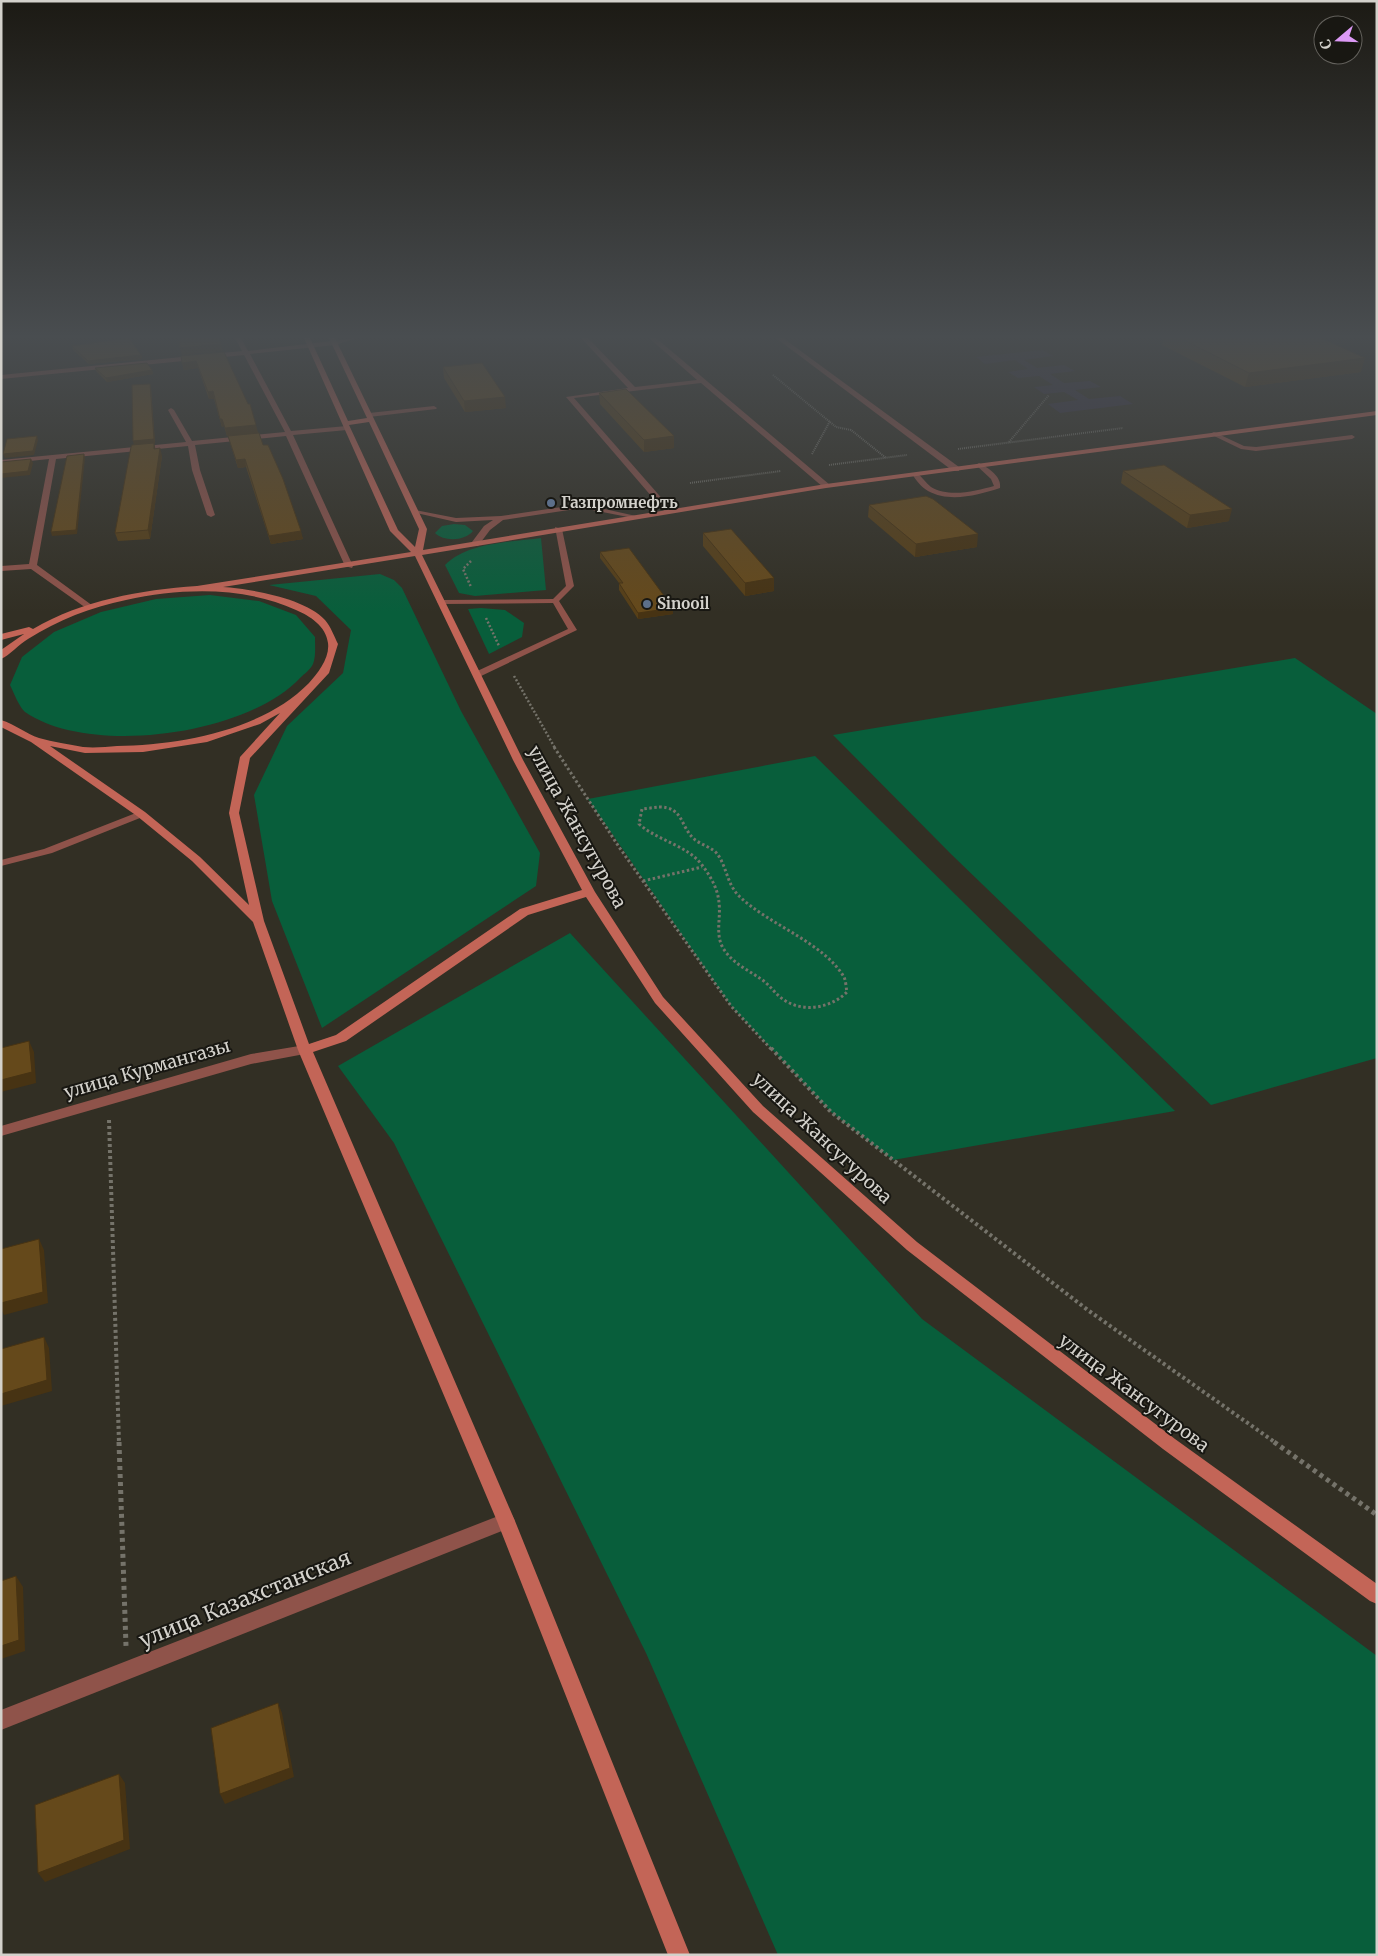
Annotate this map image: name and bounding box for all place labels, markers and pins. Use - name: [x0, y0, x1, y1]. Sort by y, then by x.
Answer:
- place label: Газпромнефть: [561, 493, 678, 512]
- marker: Газпромнефть: [545, 497, 557, 509]
- place label: Sinooil: [657, 594, 709, 613]
- marker: Sinooil: [641, 598, 653, 610]

